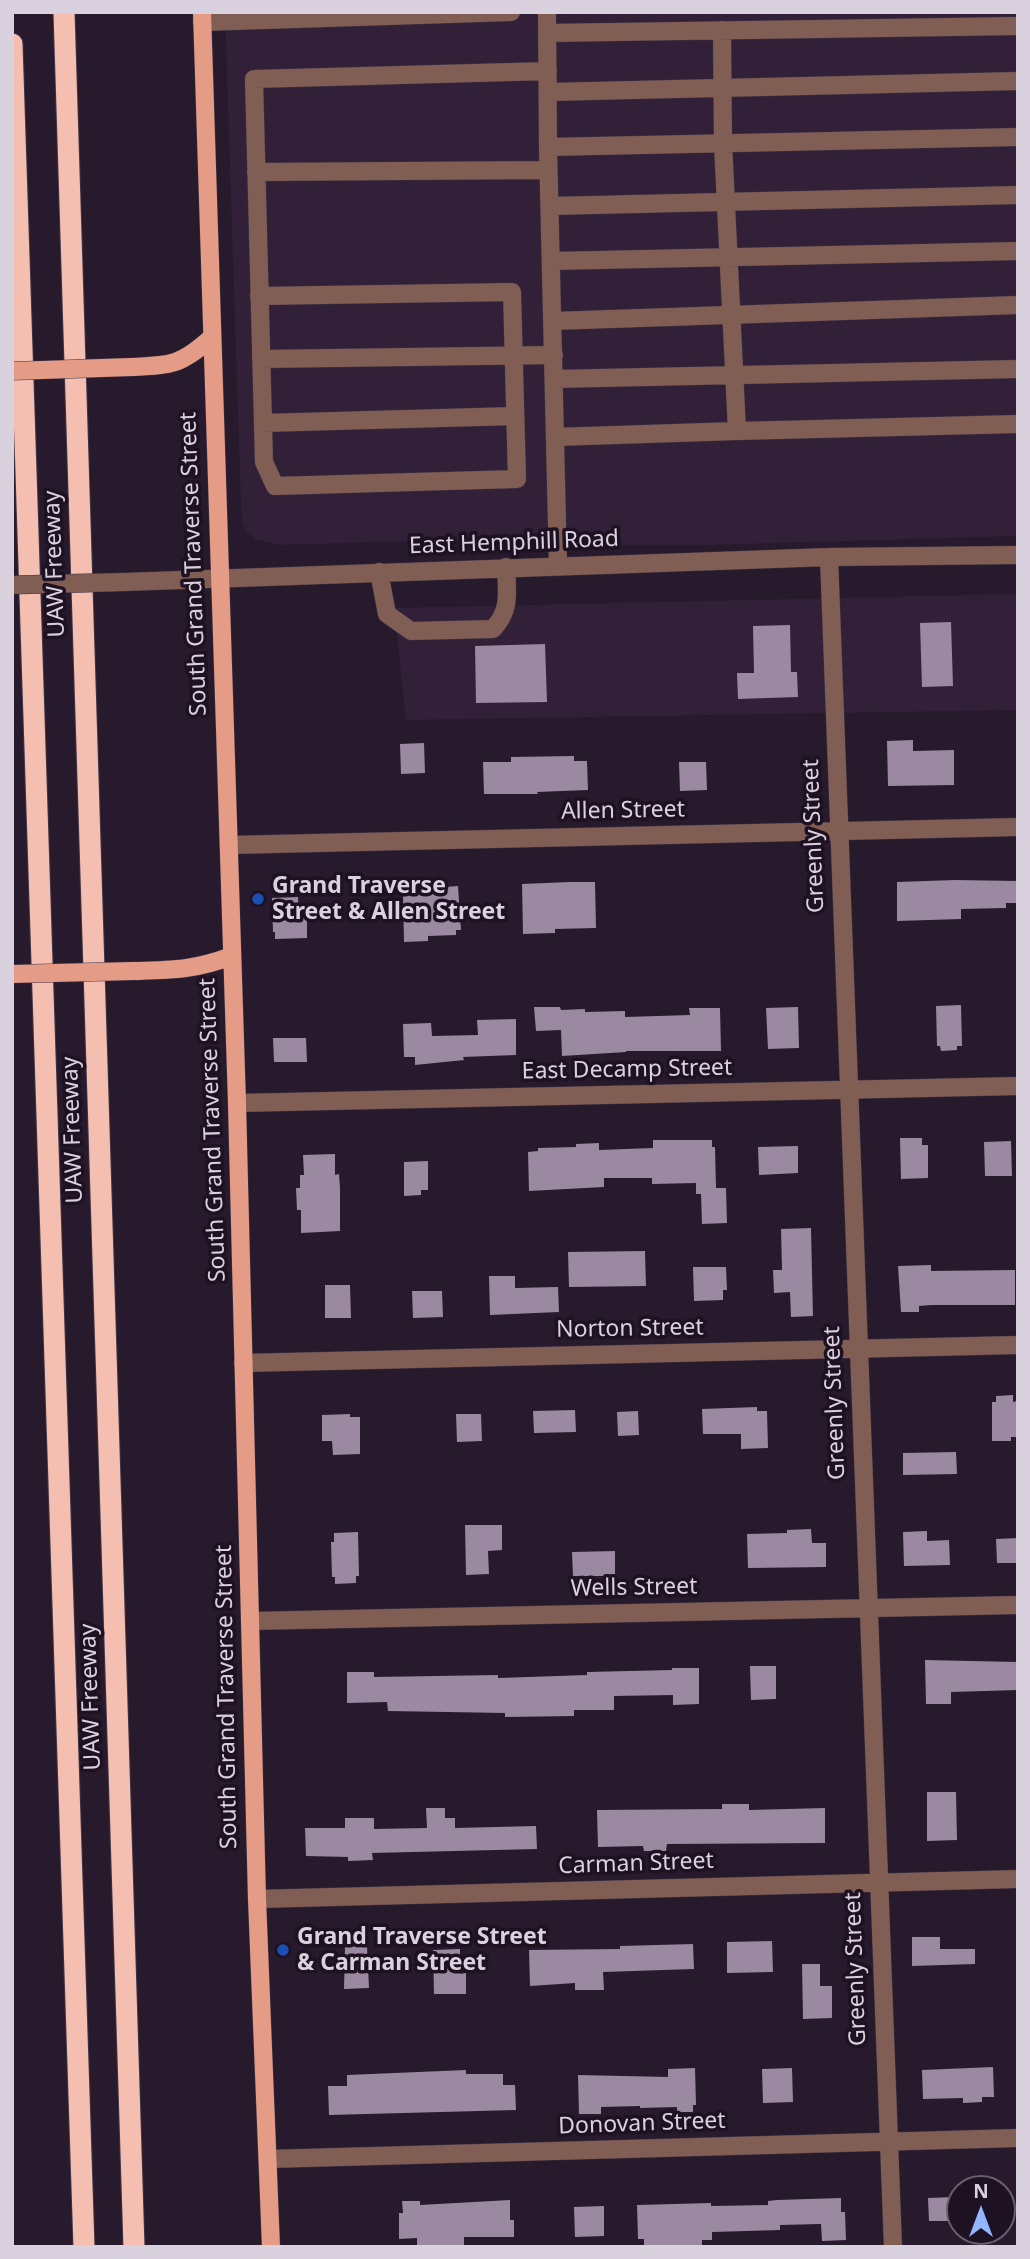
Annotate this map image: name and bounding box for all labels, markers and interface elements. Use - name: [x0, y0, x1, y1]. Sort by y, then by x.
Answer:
- street label: South Grand Traverse Street: [175, 412, 213, 716]
- street label: UAW Freeway: [39, 490, 71, 638]
- street label: East Hemphill Road: [409, 526, 619, 560]
- street label: Greenly Street: [798, 759, 830, 913]
- street label: Allen Street: [561, 796, 685, 826]
- place label: Grand Traverse Street & Allen Street: [272, 872, 505, 926]
- marker: Grand Traverse Street & Allen Street: [250, 891, 266, 907]
- street label: South Grand Traverse Street: [194, 978, 232, 1282]
- street label: East Decamp Street: [522, 1054, 732, 1086]
- street label: UAW Freeway: [57, 1056, 89, 1204]
- street label: Norton Street: [556, 1314, 704, 1344]
- street label: Greenly Street: [819, 1326, 851, 1480]
- street label: South Grand Traverse Street: [211, 1545, 243, 1849]
- street label: Wells Street: [570, 1573, 698, 1603]
- street label: UAW Freeway: [75, 1623, 107, 1771]
- street label: Carman Street: [558, 1847, 714, 1881]
- street label: Greenly Street: [840, 1892, 872, 2046]
- place label: Grand Traverse Street & Carman Street: [297, 1923, 547, 1977]
- marker: Grand Traverse Street & Carman Street: [275, 1942, 291, 1958]
- street label: Donovan Street: [558, 2107, 726, 2141]
- north arrow: [946, 2175, 1016, 2245]
- text: N: [973, 2178, 989, 2204]

